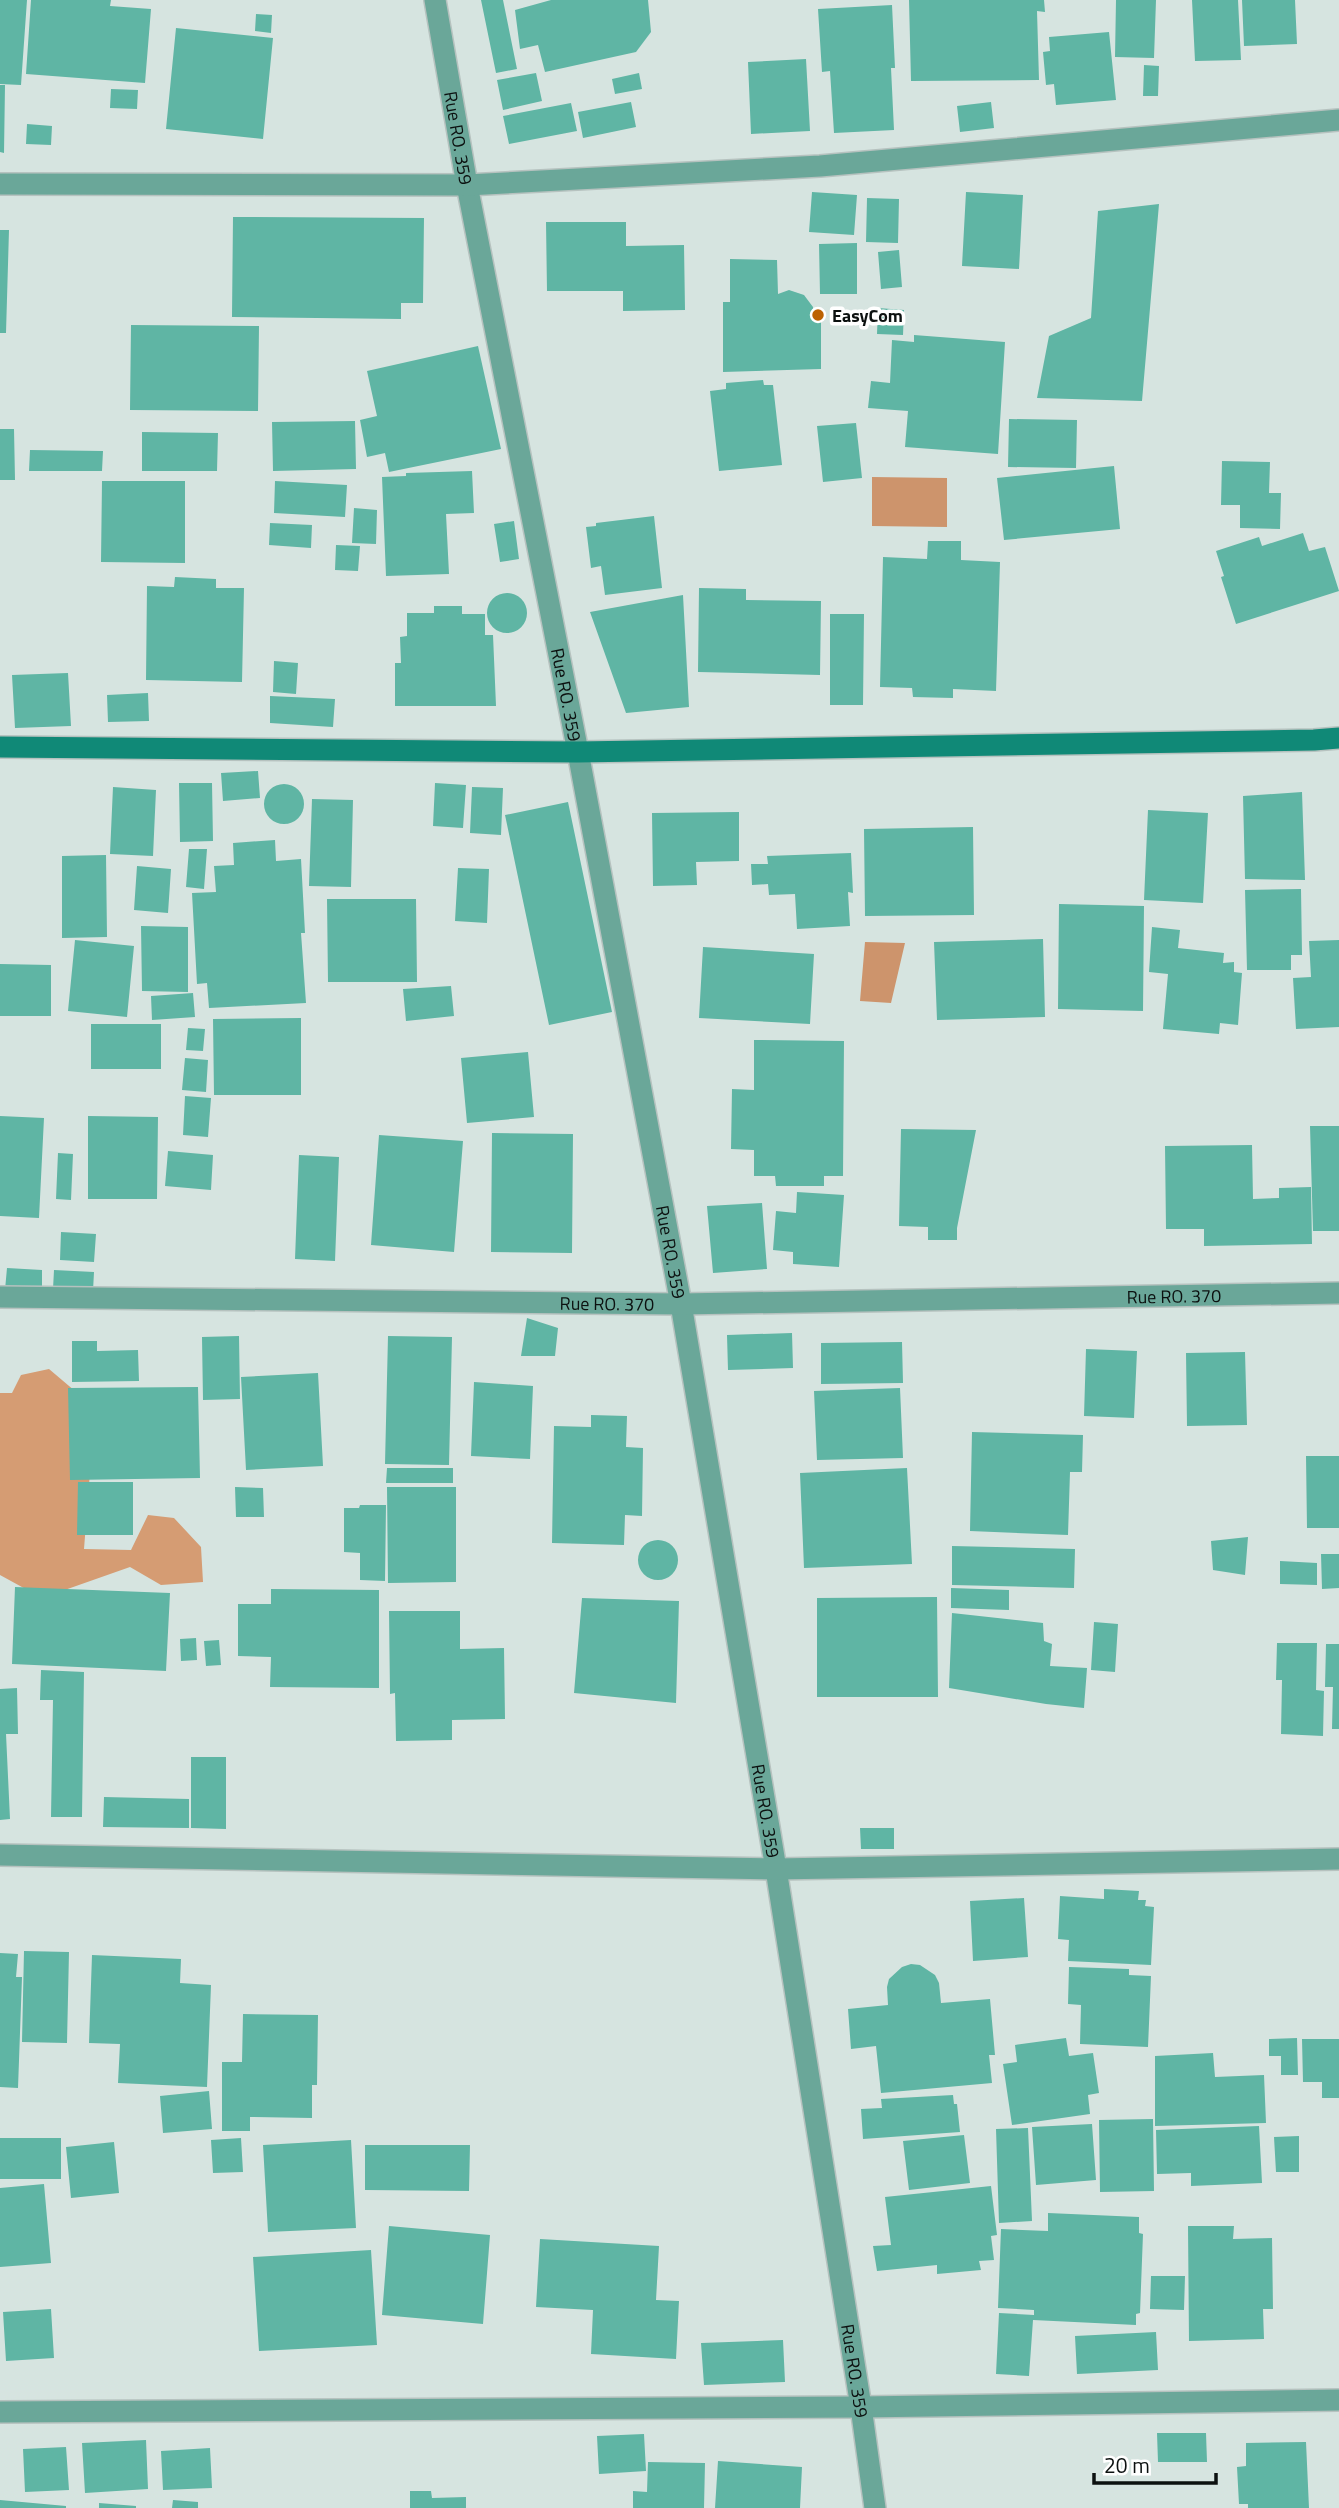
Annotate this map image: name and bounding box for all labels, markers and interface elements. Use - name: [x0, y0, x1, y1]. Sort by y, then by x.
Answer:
- street label: Rue RO. 359: [437, 89, 480, 187]
- place label: EasyCom: [832, 302, 903, 329]
- marker: EasyCom: [810, 307, 826, 323]
- street label: Rue RO. 359: [544, 646, 589, 744]
- street label: Rue RO. 359: [649, 1203, 693, 1301]
- street label: Rue RO. 370: [1126, 1281, 1221, 1310]
- street label: Rue RO. 370: [560, 1289, 654, 1317]
- street label: Rue RO. 359: [745, 1762, 787, 1860]
- street label: Rue RO. 359: [835, 2322, 876, 2419]
- scale bar: [1094, 2442, 1216, 2486]
- text: 20 m: [1104, 2449, 1150, 2481]

